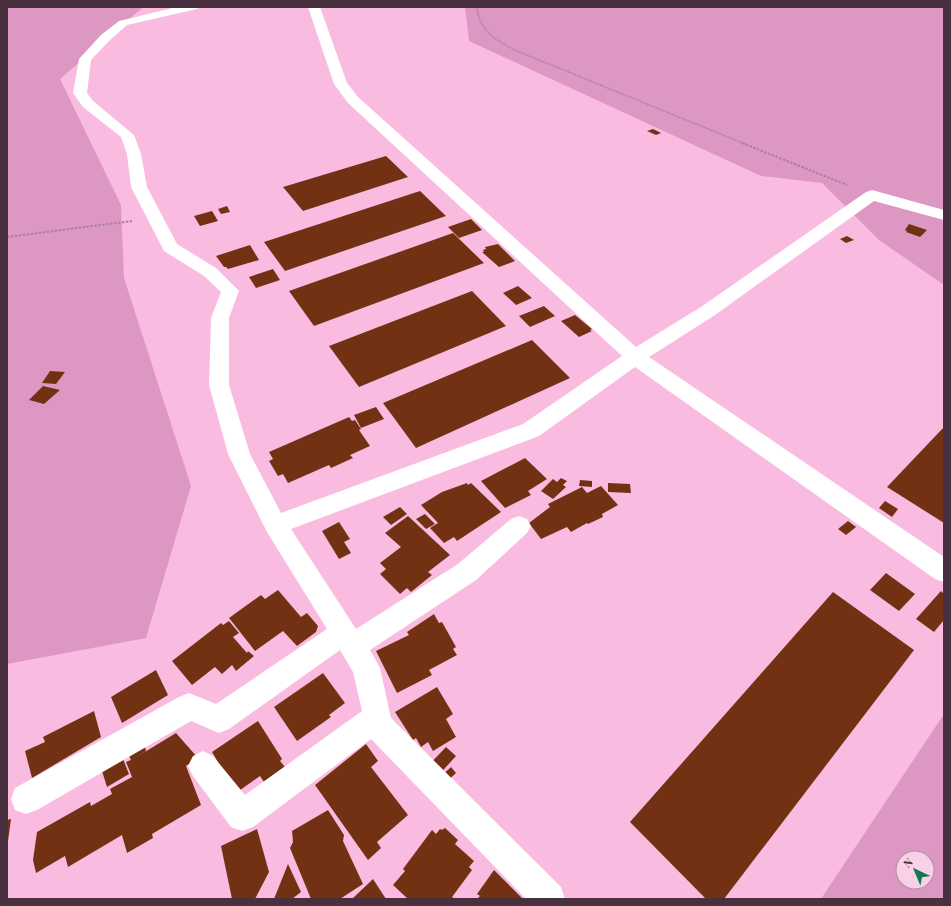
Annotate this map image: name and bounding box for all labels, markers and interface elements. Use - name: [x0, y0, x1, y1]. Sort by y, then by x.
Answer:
- north arrow: [895, 850, 935, 890]
- text: N: [900, 854, 916, 871]

